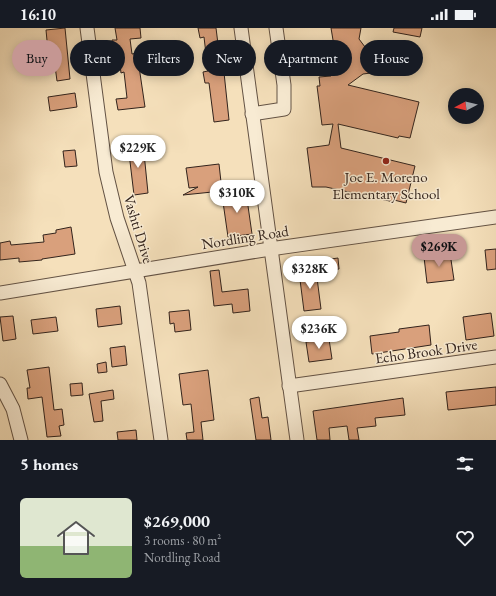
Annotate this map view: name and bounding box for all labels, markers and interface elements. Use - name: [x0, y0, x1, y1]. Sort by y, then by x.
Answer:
- text: 16:10: [20, 5, 56, 24]
- chip: Buy: [12, 40, 62, 76]
- chip: Rent: [70, 40, 125, 76]
- chip: Filters: [133, 40, 194, 76]
- chip: New: [202, 40, 256, 76]
- chip: Apartment: [264, 40, 352, 76]
- chip: House: [360, 40, 423, 76]
- north arrow: [448, 88, 484, 124]
- map controls: [448, 88, 484, 124]
- pin: $229K: [110, 135, 166, 169]
- text: $229K: [120, 139, 156, 156]
- marker: Joe E. Moreno Elementary School: [381, 156, 391, 166]
- place label: Joe E. Moreno Elementary School: [332, 167, 440, 203]
- pin: $310K: [209, 180, 265, 214]
- text: $310K: [219, 184, 255, 201]
- street label: Vashti Drive: [120, 192, 158, 266]
- street label: Nordling Road: [200, 221, 290, 253]
- pin: $269K: [411, 234, 467, 268]
- text: $269K: [421, 238, 457, 255]
- pin: $328K: [282, 256, 338, 290]
- text: $328K: [292, 260, 328, 277]
- pin: $236K: [291, 316, 347, 350]
- text: $236K: [301, 320, 337, 337]
- street label: Echo Brook Drive: [374, 334, 478, 368]
- text: 5 homes: [20, 453, 78, 475]
- icon: filters: [454, 453, 476, 475]
- text: $269,000: [144, 510, 210, 532]
- icon: home: [52, 514, 100, 562]
- icon: heart: [454, 527, 476, 549]
- text: 3 rooms · 80 m²: [144, 532, 221, 549]
- text: Nordling Road: [144, 549, 220, 566]

